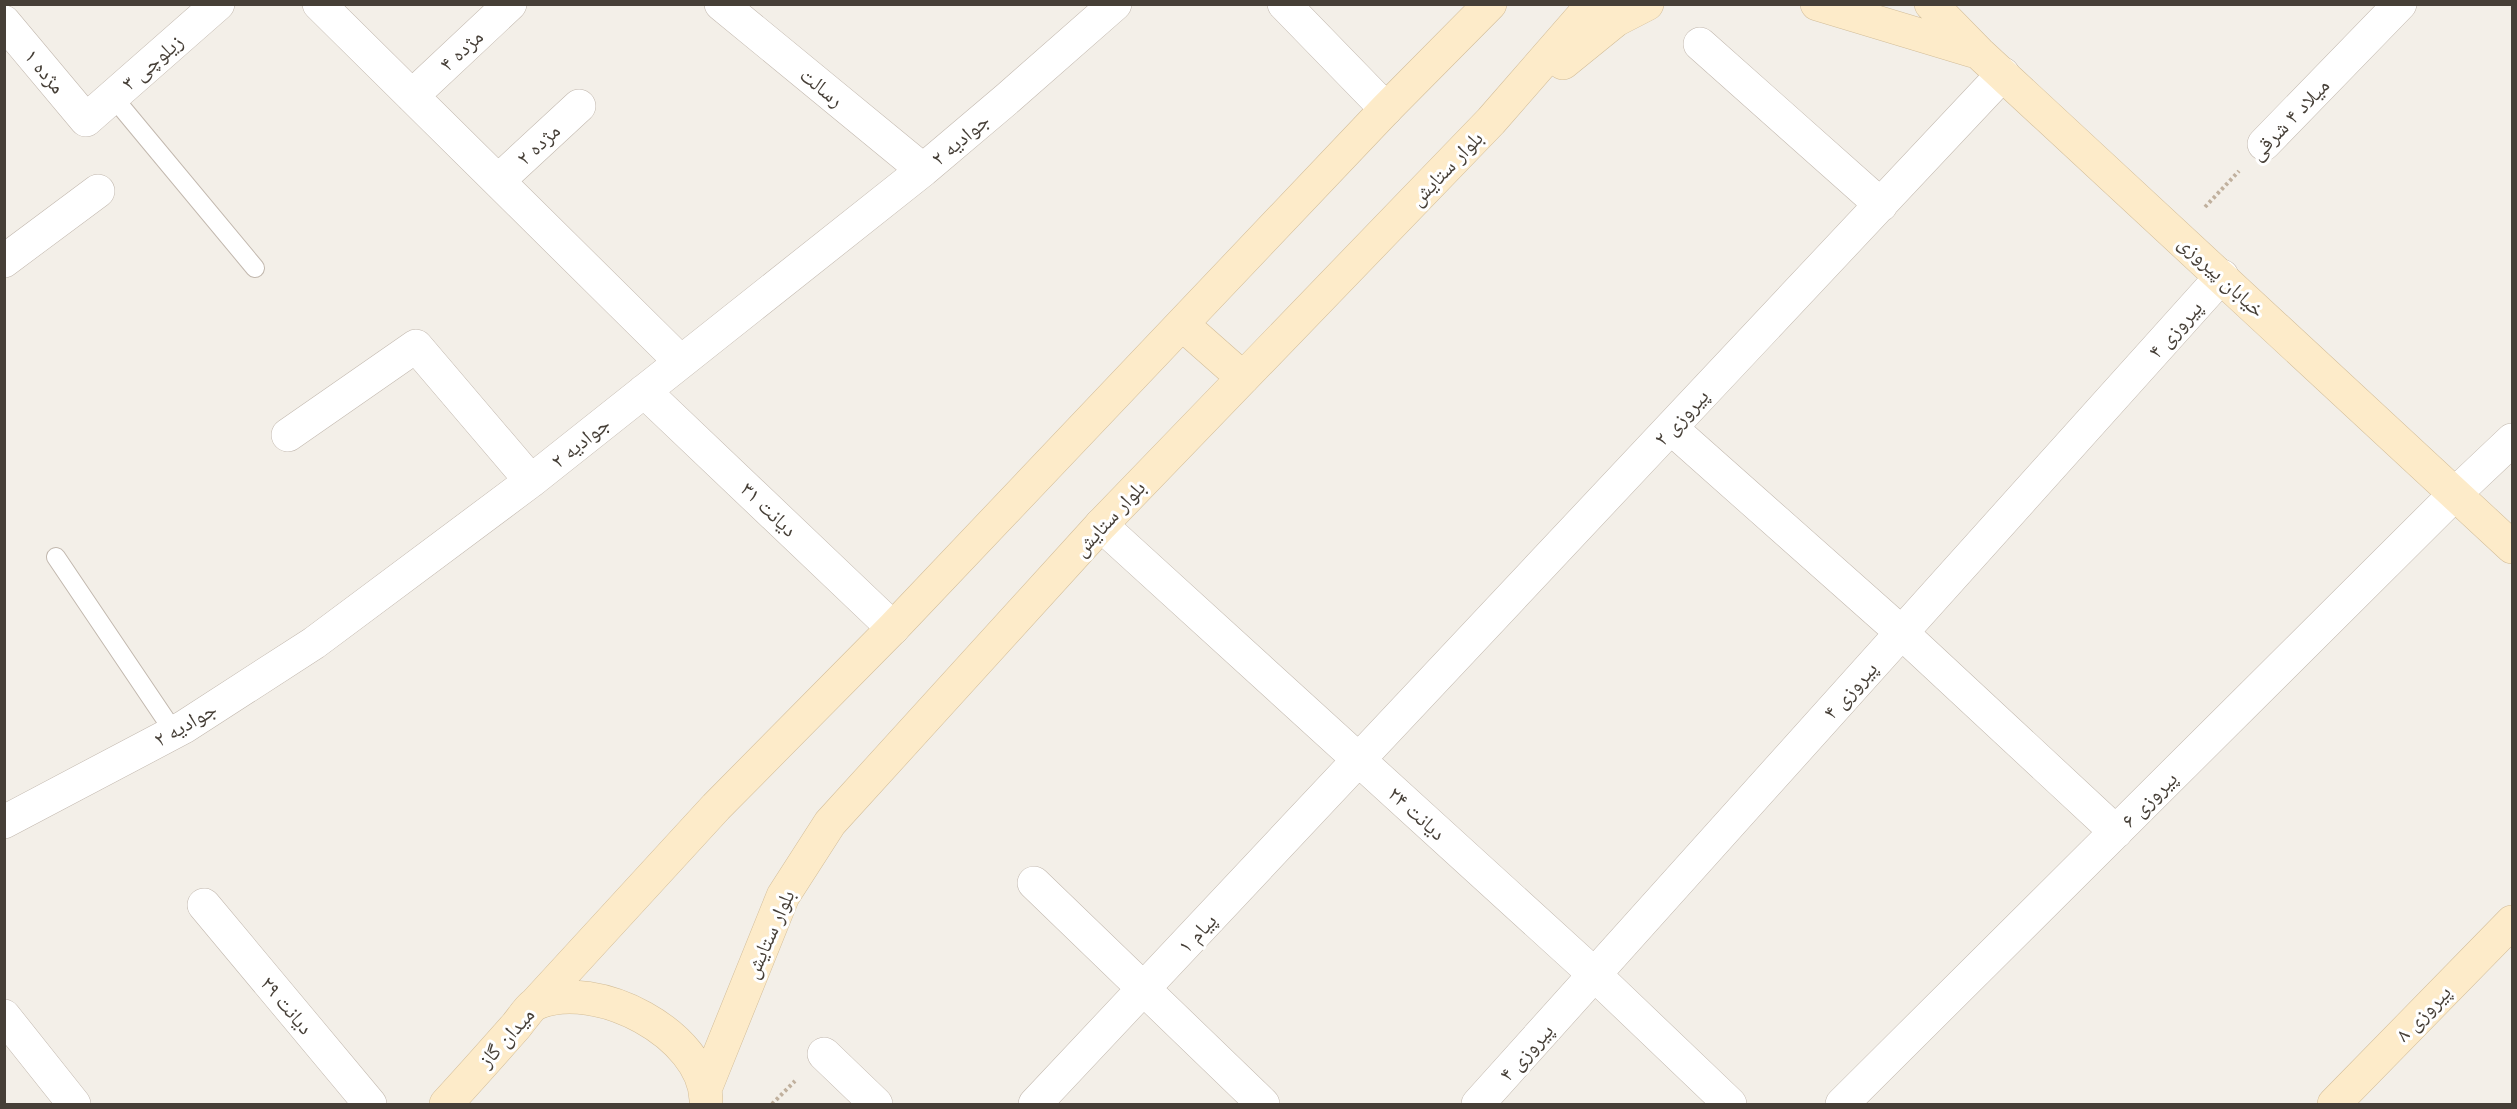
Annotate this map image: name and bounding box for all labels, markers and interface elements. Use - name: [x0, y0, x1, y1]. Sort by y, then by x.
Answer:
- street label: مژده ۴: [434, 24, 488, 76]
- street label: زیلوچی ۳: [116, 29, 188, 96]
- street label: مژده ۱: [19, 44, 71, 98]
- street label: رسالت: [795, 62, 849, 112]
- street label: میلاد ۴ شرقی: [2244, 73, 2335, 166]
- street label: جوادیه ۲: [926, 107, 994, 171]
- street label: مژده ۲: [511, 118, 565, 170]
- street label: بلوار ستایش: [1404, 125, 1489, 211]
- street label: خیابان پیروزی: [2173, 230, 2270, 322]
- street label: پیروزی ۴: [2143, 295, 2207, 363]
- street label: پیروزی ۲: [1648, 383, 1714, 451]
- street label: جوادیه ۲: [546, 411, 614, 473]
- street label: بلوار ستایش: [1068, 475, 1151, 562]
- street label: دیانت ۳۱: [736, 476, 802, 542]
- street label: پیروزی ۴: [1818, 656, 1882, 724]
- street label: جوادیه ۲: [149, 696, 221, 752]
- street label: پیروزی ۶: [2116, 766, 2182, 832]
- street label: دیانت ۲۴: [1383, 781, 1451, 845]
- street label: بلوار ستایش: [738, 886, 801, 983]
- street label: پیام ۱: [1172, 908, 1223, 959]
- street label: دیانت ۲۹: [255, 971, 319, 1039]
- street label: پیروزی ۸: [2390, 980, 2456, 1047]
- street label: میدان گاز: [472, 1002, 539, 1073]
- street label: پیروزی ۴: [1494, 1018, 1558, 1086]

